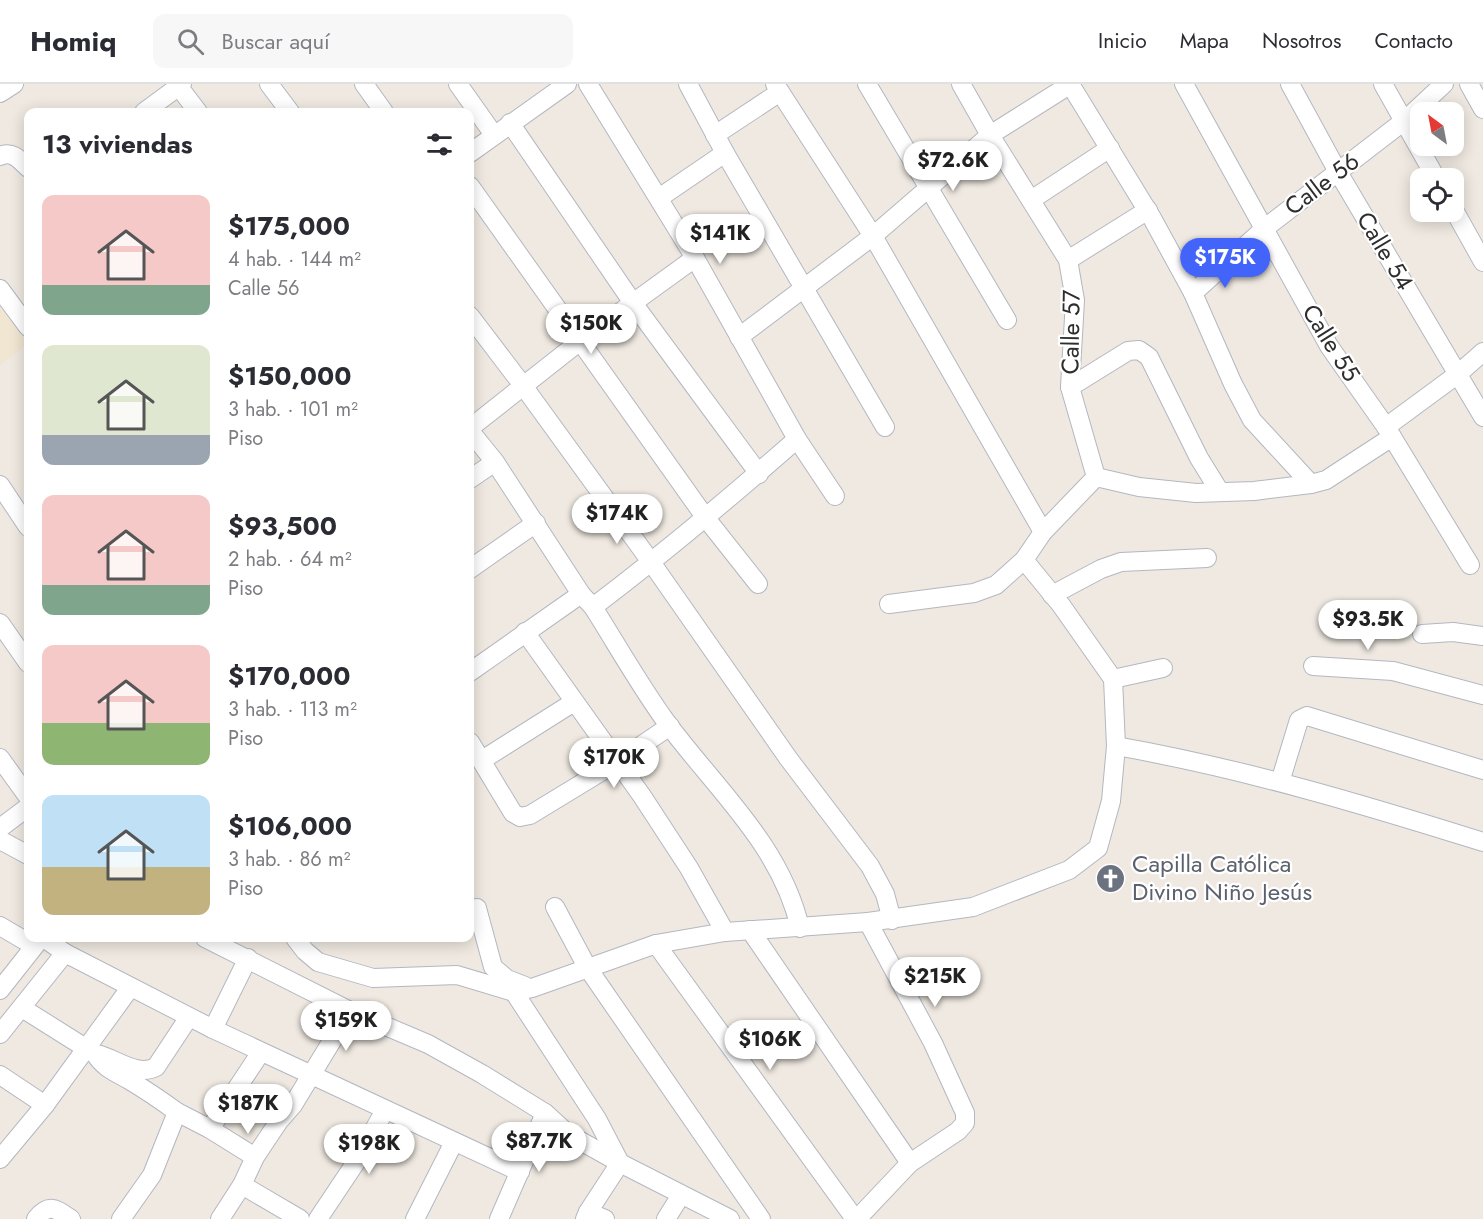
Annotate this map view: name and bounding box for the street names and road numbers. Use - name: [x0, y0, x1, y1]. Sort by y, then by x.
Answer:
- street label: Calle 56: [1277, 144, 1367, 223]
- street label: Calle 54: [1348, 205, 1423, 297]
- street label: Calle 57: [1052, 289, 1089, 375]
- street label: Calle 55: [1294, 297, 1369, 388]

